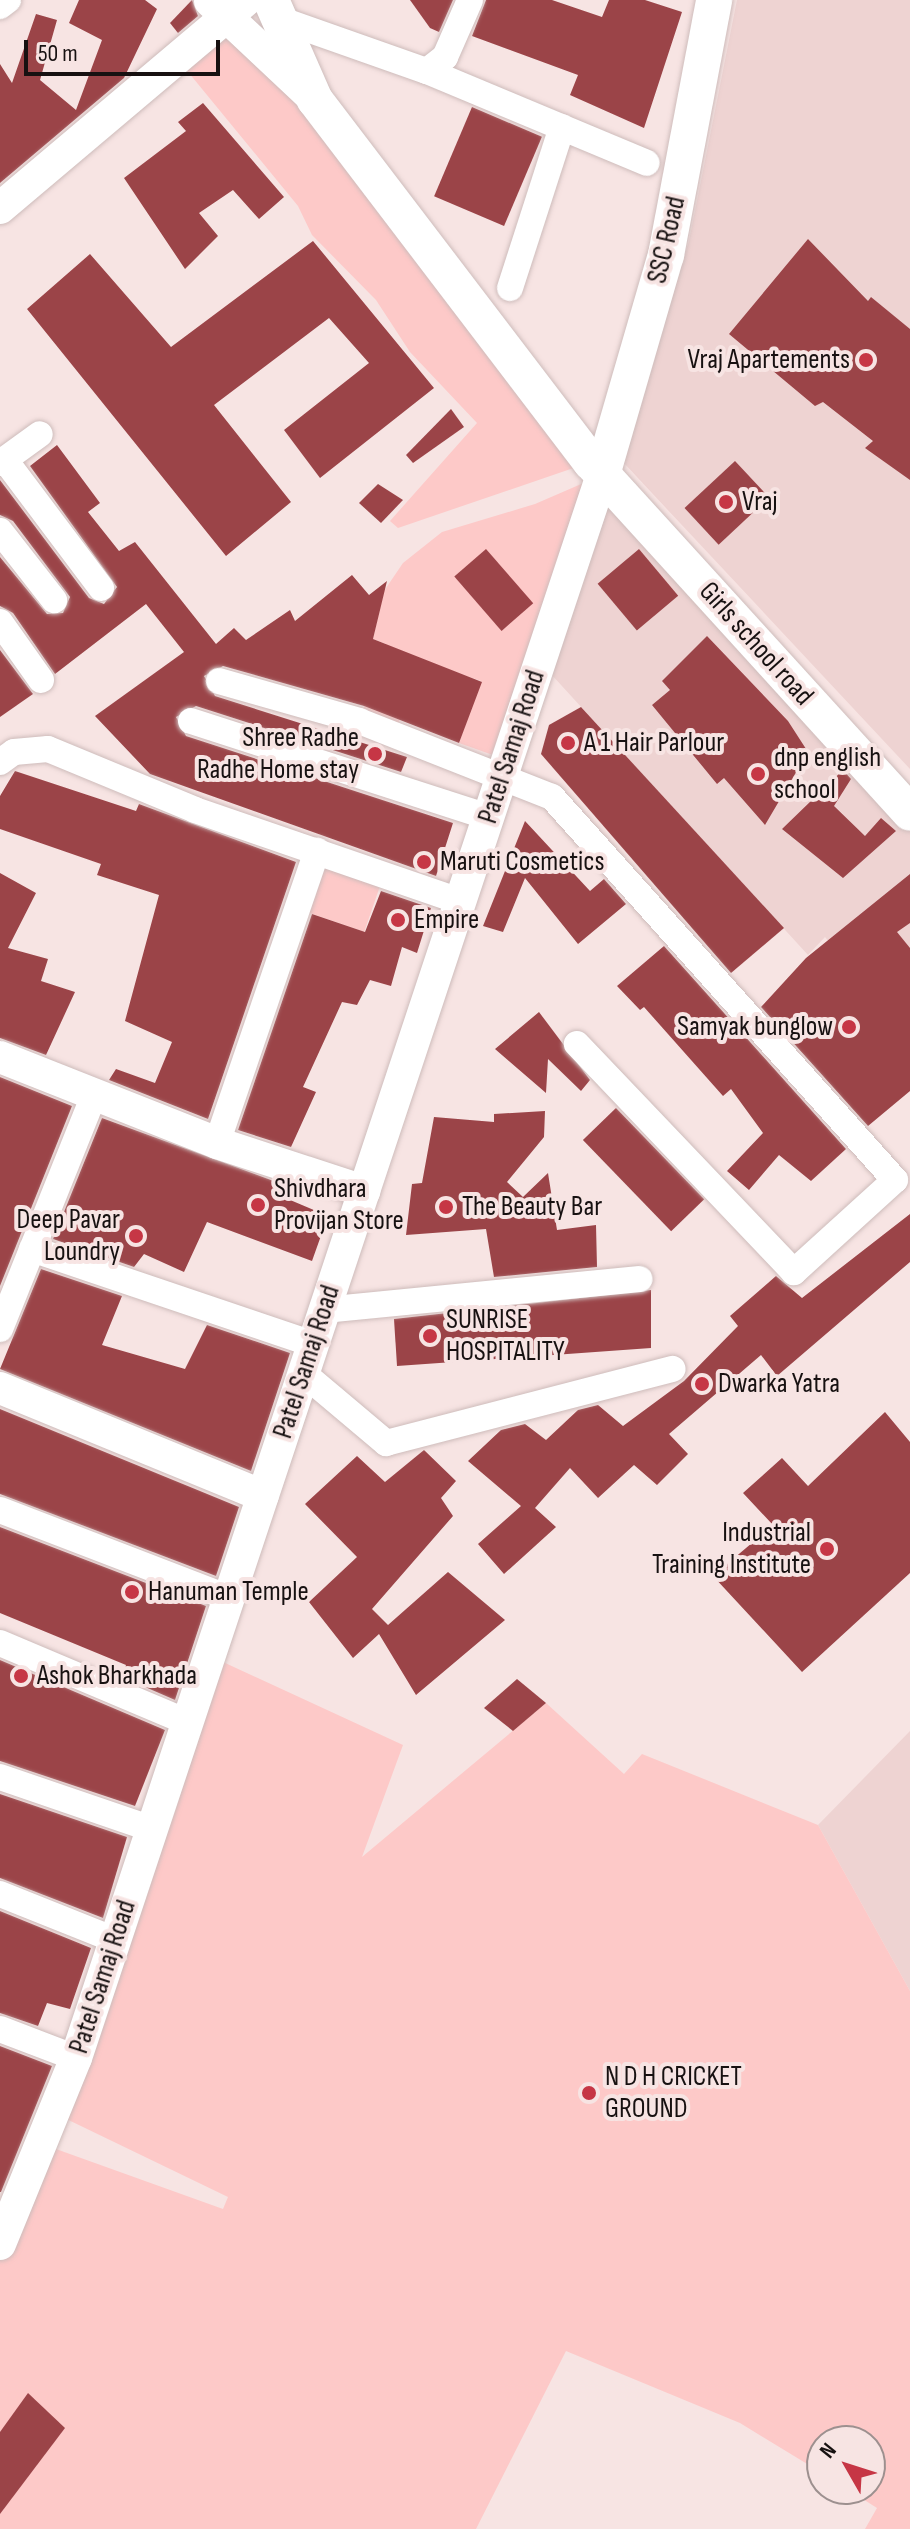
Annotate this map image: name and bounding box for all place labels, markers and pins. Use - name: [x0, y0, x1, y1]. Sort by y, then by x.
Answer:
- place label: Vraj Apartements: [687, 343, 850, 377]
- marker: Vraj Apartements: [857, 351, 875, 369]
- place label: Vraj: [742, 485, 778, 519]
- marker: Vraj: [717, 493, 735, 511]
- place label: Shree Radhe Radhe Home stay: [197, 721, 359, 787]
- place label: A 1 Hair Parlour: [584, 726, 724, 760]
- marker: A 1 Hair Parlour: [559, 734, 577, 752]
- place label: dnp english school: [774, 741, 881, 807]
- marker: Shree Radhe Radhe Home stay: [366, 745, 384, 763]
- marker: dnp english school: [749, 765, 767, 783]
- place label: Maruti Cosmetics: [440, 845, 604, 879]
- marker: Maruti Cosmetics: [415, 853, 433, 871]
- place label: Empire: [414, 903, 479, 937]
- marker: Empire: [389, 911, 407, 929]
- place label: Samyak bunglow: [677, 1010, 833, 1044]
- marker: Samyak bunglow: [840, 1018, 858, 1036]
- place label: Shivdhara Provijan Store: [274, 1172, 404, 1238]
- place label: The Beauty Bar: [462, 1190, 602, 1224]
- marker: Shivdhara Provijan Store: [249, 1196, 267, 1214]
- marker: The Beauty Bar: [437, 1198, 455, 1216]
- place label: Deep Pavar Loundry: [16, 1203, 120, 1269]
- marker: Deep Pavar Loundry: [127, 1227, 145, 1245]
- place label: SUNRISE HOSPITALITY: [446, 1303, 565, 1369]
- marker: SUNRISE HOSPITALITY: [421, 1327, 439, 1345]
- place label: Dwarka Yatra: [718, 1367, 840, 1401]
- marker: Dwarka Yatra: [693, 1375, 711, 1393]
- place label: Industrial Training Institute: [652, 1516, 811, 1582]
- marker: Industrial Training Institute: [818, 1540, 836, 1558]
- place label: Hanuman Temple: [148, 1575, 309, 1609]
- marker: Hanuman Temple: [123, 1583, 141, 1601]
- place label: Ashok Bharkhada: [37, 1659, 197, 1693]
- marker: Ashok Bharkhada: [12, 1667, 30, 1685]
- place label: N D H CRICKET GROUND: [605, 2060, 742, 2126]
- marker: N D H CRICKET GROUND: [580, 2084, 598, 2102]

